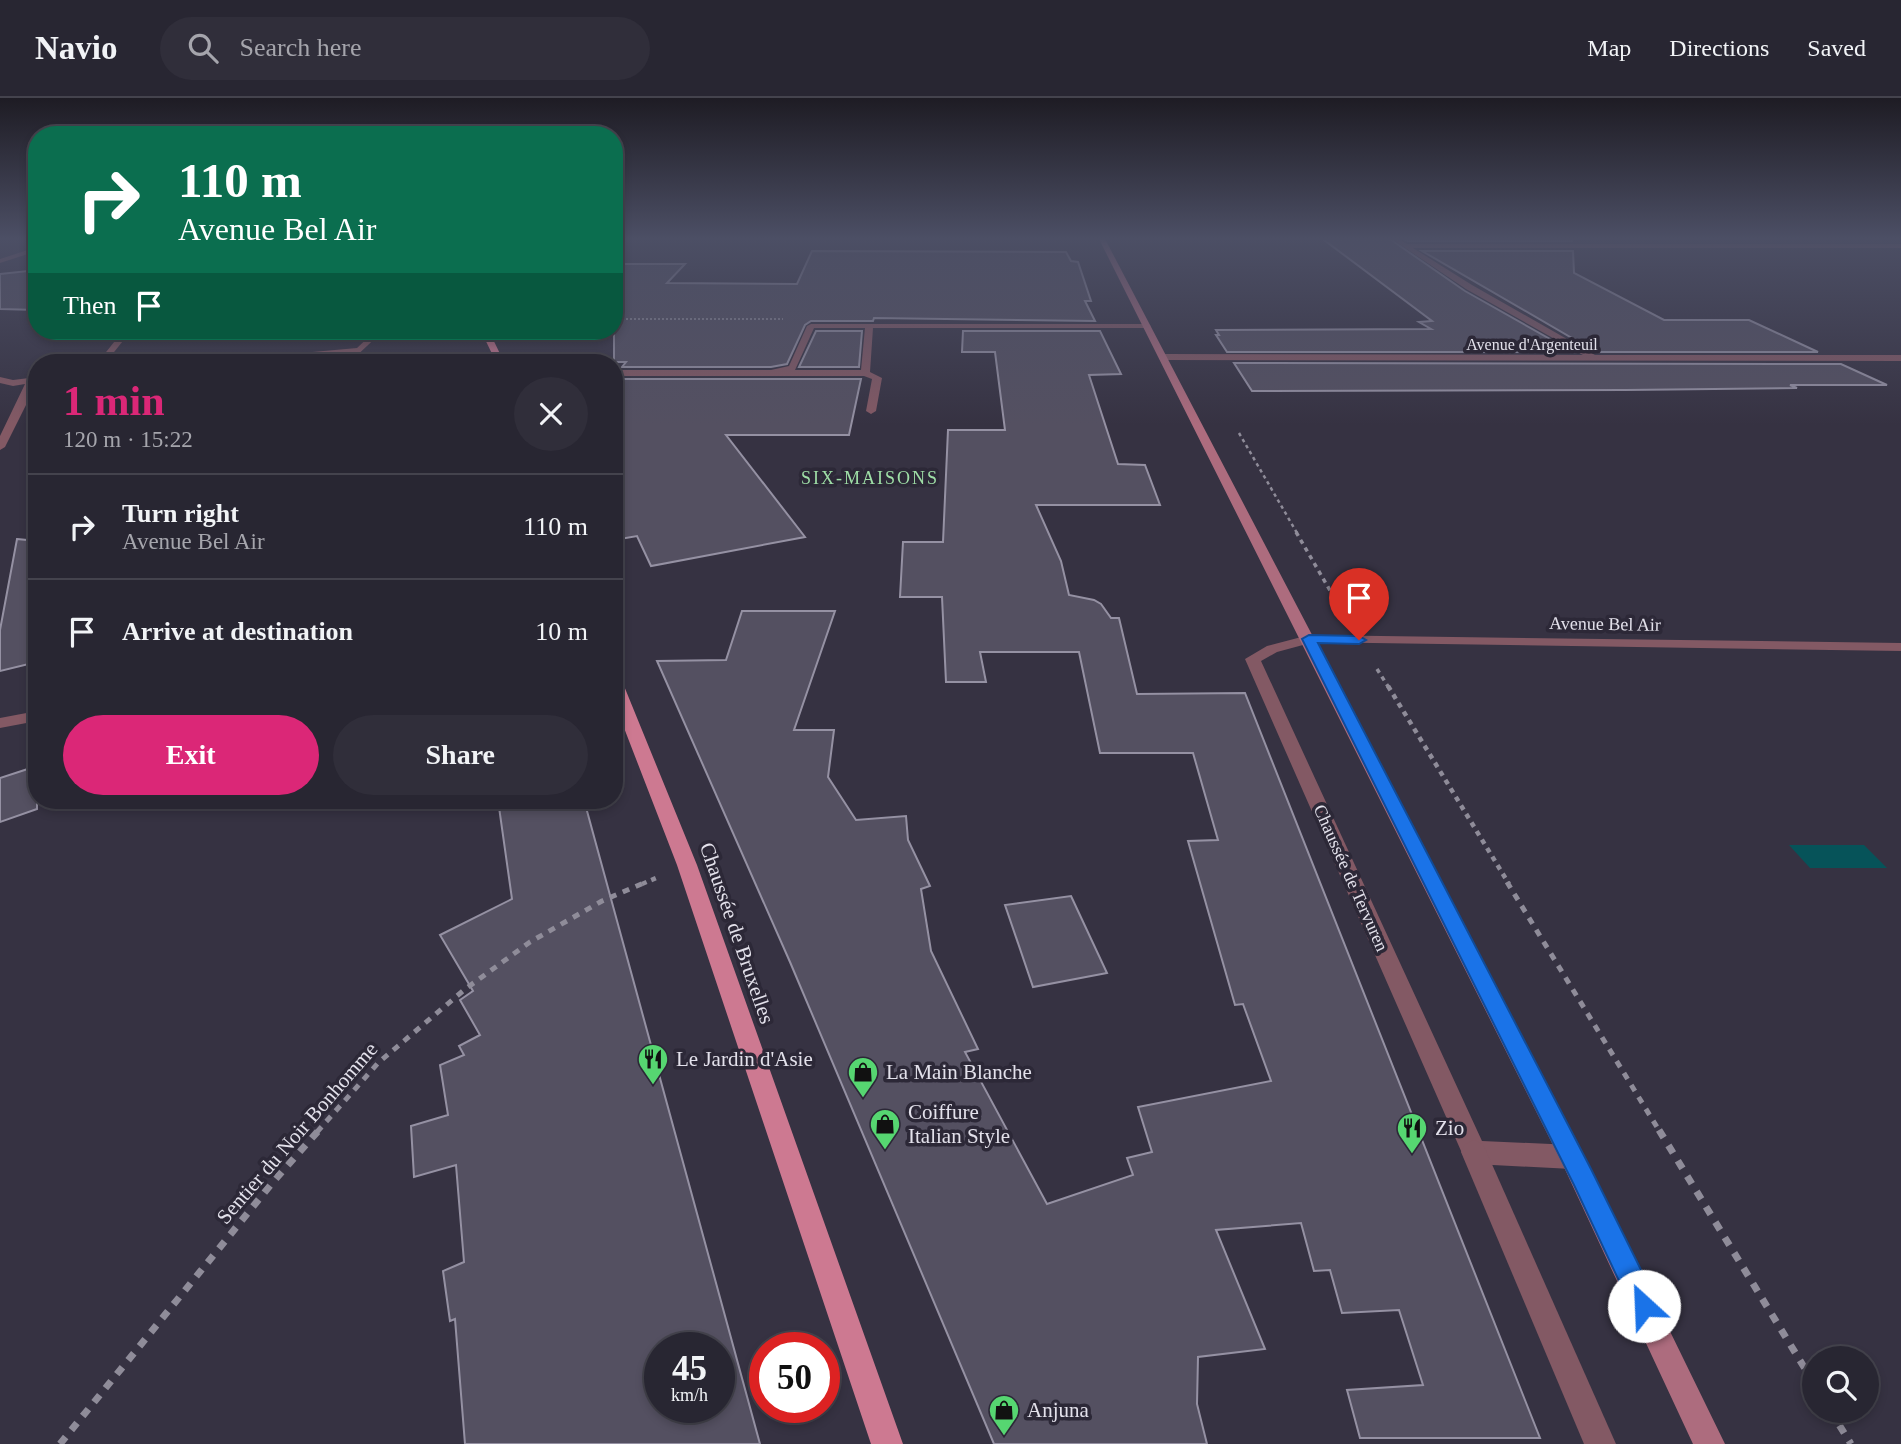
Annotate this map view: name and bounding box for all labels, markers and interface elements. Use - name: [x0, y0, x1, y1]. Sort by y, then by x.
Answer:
- search box: [160, 17, 650, 80]
- icon: search: [184, 29, 222, 67]
- text: Navio: [35, 30, 118, 66]
- text: Search here: [240, 33, 361, 62]
- text: Map: [1587, 35, 1631, 61]
- text: Directions: [1669, 35, 1769, 61]
- text: Saved: [1807, 35, 1866, 61]
- text: 110 m: [178, 153, 302, 208]
- icon: right: [63, 154, 154, 245]
- text: Avenue Bel Air: [178, 211, 376, 247]
- icon: arrive: [130, 287, 168, 325]
- text: Then: [63, 291, 116, 320]
- street label: Avenue d'Argenteuil: [1466, 336, 1598, 354]
- button: close: [514, 377, 588, 451]
- text: 1 min: [63, 378, 165, 424]
- text: 120 m · 15:22: [63, 427, 193, 452]
- district label: SIX-MAISONS: [801, 468, 939, 488]
- text: Turn right: [122, 499, 239, 528]
- icon: right: [63, 508, 101, 546]
- text: 110 m: [523, 512, 588, 541]
- text: Avenue Bel Air: [122, 529, 265, 554]
- pin: [1329, 568, 1389, 640]
- icon: arrive: [1340, 579, 1378, 617]
- icon: arrive: [63, 613, 101, 651]
- street label: Avenue Bel Air: [1549, 613, 1661, 635]
- text: Arrive at destination: [122, 617, 353, 646]
- text: 10 m: [535, 617, 588, 646]
- button: Exit: [63, 715, 319, 795]
- button: Share: [333, 715, 588, 795]
- street label: Chaussée de Tervuren: [1310, 802, 1392, 954]
- street label: Chaussée de Bruxelles: [695, 839, 779, 1027]
- street label: Sentier du Noir Bonhomme: [212, 1037, 382, 1229]
- restaurant icon: Le Jardin d'Asie: [636, 1042, 670, 1086]
- place label: Le Jardin d'Asie: [676, 1047, 813, 1071]
- shop icon: La Main Blanche: [846, 1055, 880, 1099]
- place label: La Main Blanche: [886, 1060, 1032, 1084]
- place label: Coiffure Italian Style: [908, 1100, 1010, 1148]
- shop icon: Coiffure Italian Style: [868, 1107, 902, 1151]
- restaurant icon: Zio: [1395, 1111, 1429, 1155]
- place label: Zio: [1435, 1116, 1464, 1140]
- position arrow: [1607, 1269, 1681, 1343]
- speed limit sign: 50: [749, 1332, 840, 1423]
- map controls: [1802, 1346, 1879, 1423]
- button: search: [1802, 1346, 1879, 1423]
- text: 45: [672, 1349, 707, 1388]
- text: km/h: [671, 1385, 708, 1405]
- shop icon: Anjuna: [987, 1393, 1021, 1437]
- place label: Anjuna: [1027, 1398, 1090, 1422]

